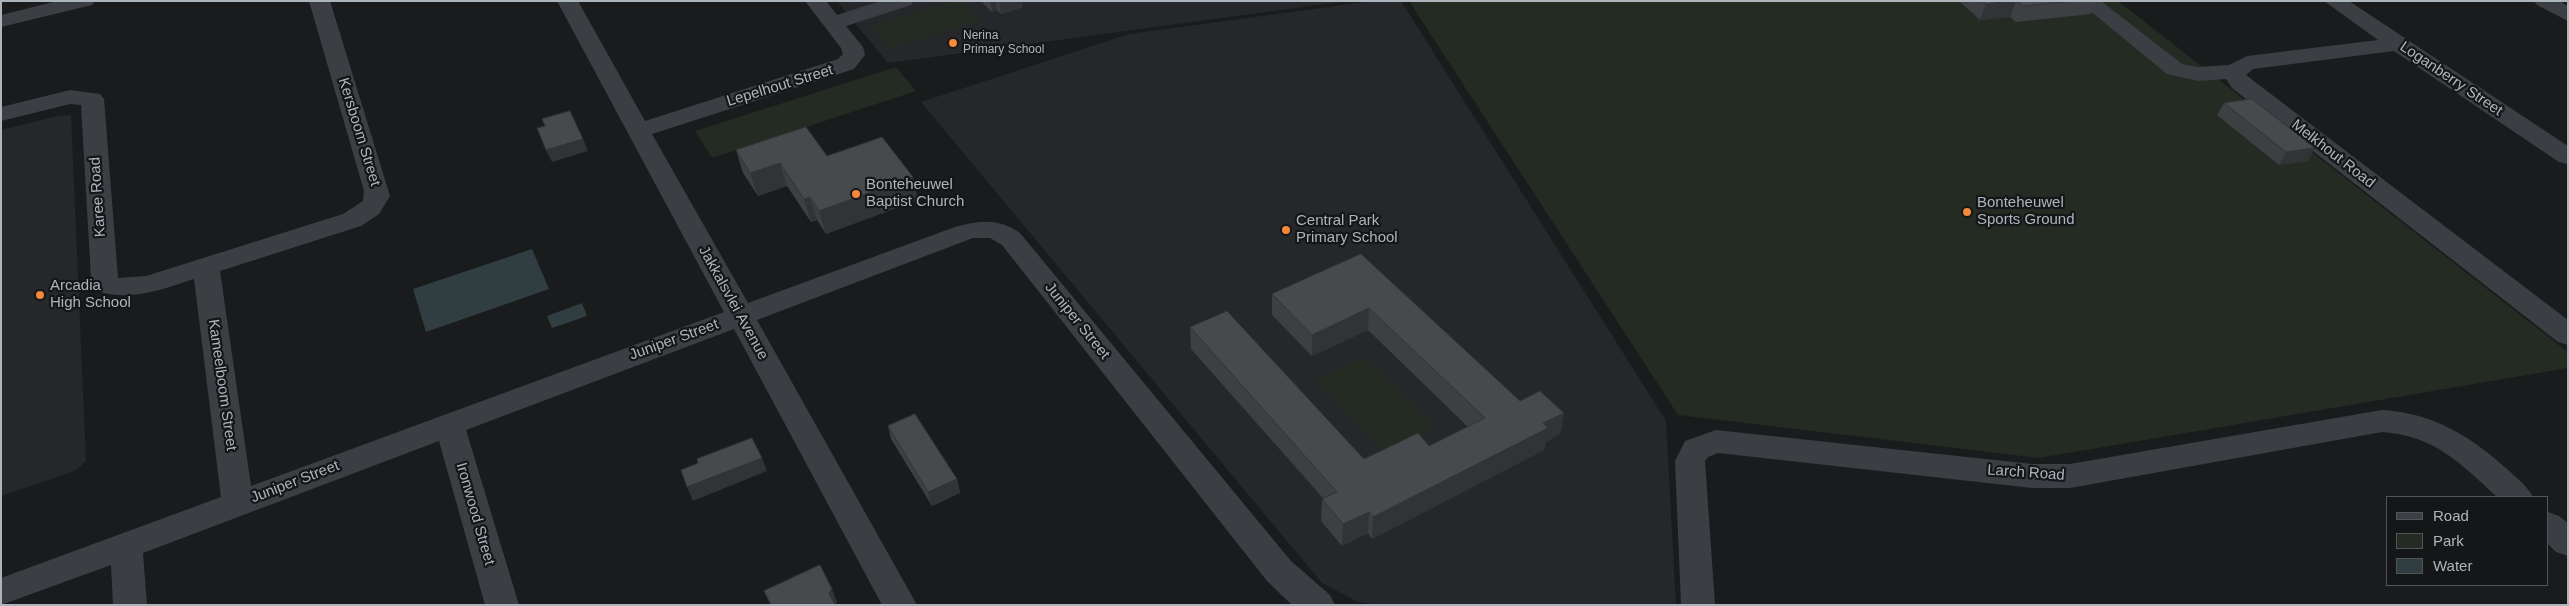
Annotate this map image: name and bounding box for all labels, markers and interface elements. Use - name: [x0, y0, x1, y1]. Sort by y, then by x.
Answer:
- place label: Nerina Primary School: [963, 29, 1044, 57]
- marker: Nerina Primary School: [947, 37, 959, 49]
- street label: Loganberry Street: [2396, 38, 2506, 120]
- street label: Lepelhout Street: [725, 61, 835, 111]
- street label: Kersboom Street: [334, 76, 384, 188]
- street label: Melkhout Road: [2288, 116, 2378, 192]
- street label: Karee Road: [86, 156, 110, 238]
- place label: Bonteheuwel Baptist Church: [866, 176, 964, 211]
- marker: Bonteheuwel Baptist Church: [850, 188, 862, 200]
- place label: Bonteheuwel Sports Ground: [1977, 194, 2075, 229]
- marker: Bonteheuwel Sports Ground: [1961, 206, 1973, 218]
- place label: Central Park Primary School: [1296, 212, 1398, 247]
- marker: Central Park Primary School: [1280, 224, 1292, 236]
- street label: Jakkalsvlei Avenue: [694, 243, 772, 363]
- place label: Arcadia High School: [50, 277, 131, 312]
- street label: Juniper Street: [1041, 279, 1113, 363]
- marker: Arcadia High School: [34, 289, 46, 301]
- street label: Juniper Street: [627, 316, 721, 364]
- street label: Kameelboom Street: [204, 318, 240, 452]
- street label: Juniper Street: [248, 457, 342, 507]
- street label: Ironwood Street: [452, 461, 498, 567]
- street label: Larch Road: [1987, 461, 2065, 485]
- legend: [2386, 496, 2549, 586]
- text: Road: [2433, 507, 2469, 524]
- text: Park: [2433, 532, 2464, 549]
- text: Water: [2433, 557, 2472, 574]

